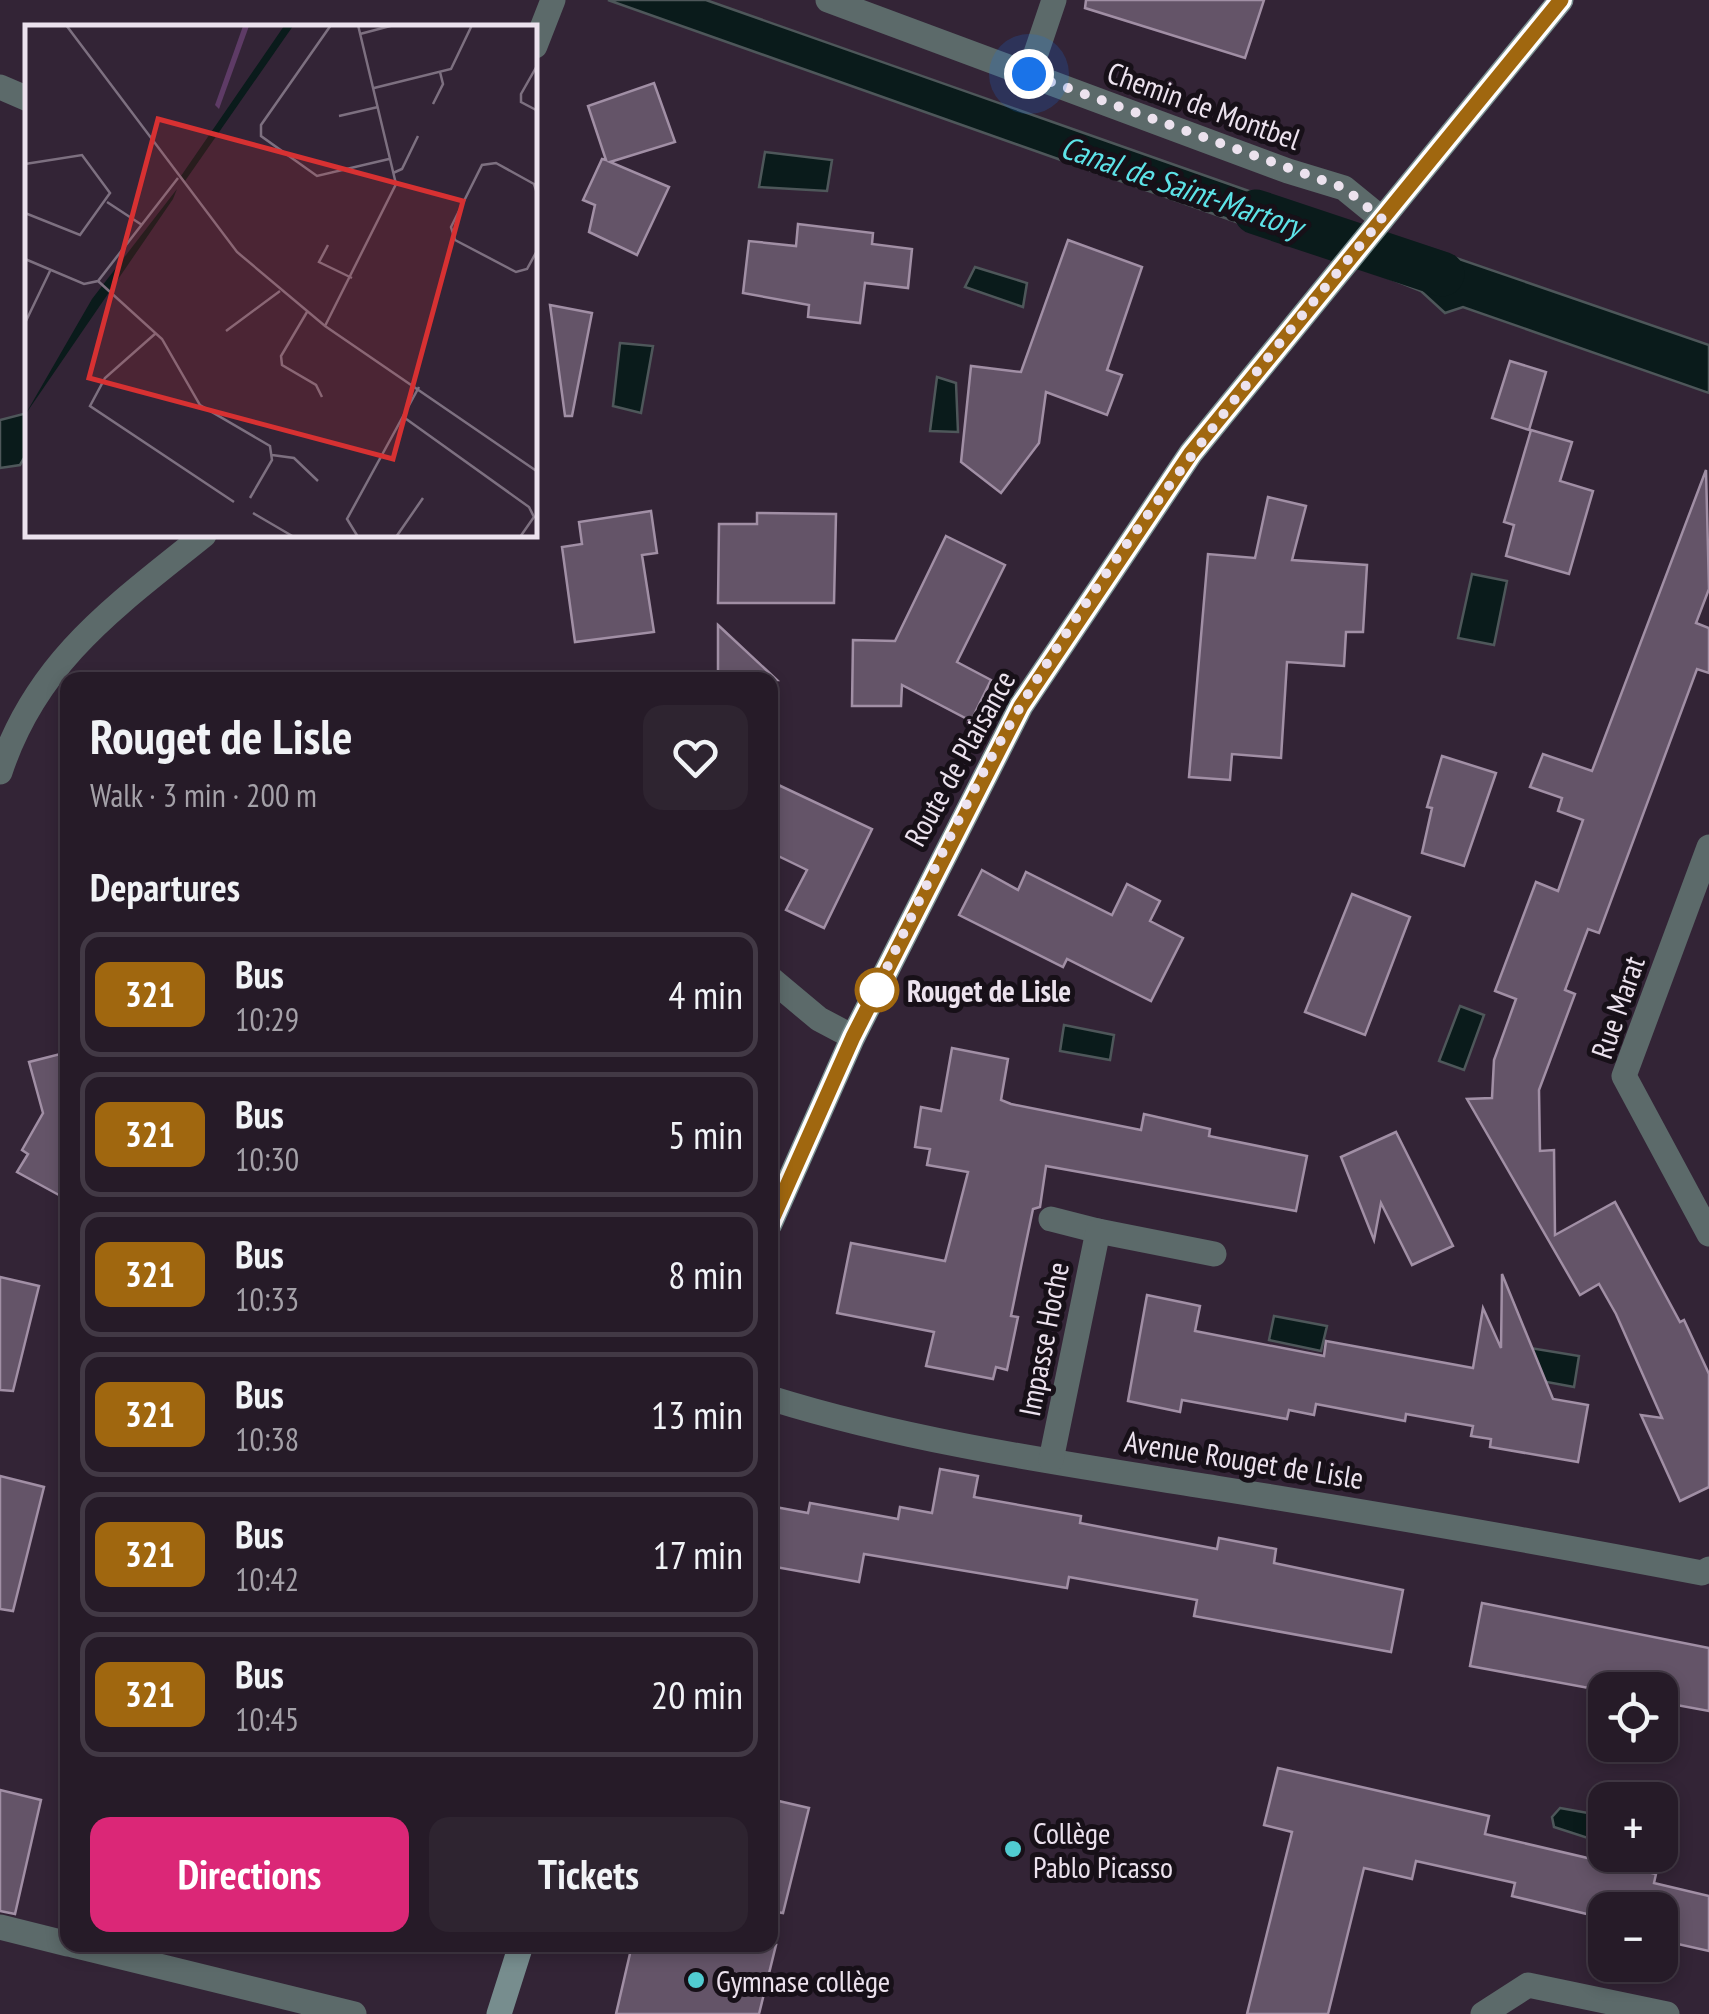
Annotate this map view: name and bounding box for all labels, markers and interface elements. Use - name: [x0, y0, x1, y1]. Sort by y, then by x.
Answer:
- inset map: [25, 25, 538, 538]
- your location: [1004, 49, 1054, 99]
- street label: Chemin de Montbel: [1102, 52, 1306, 158]
- water label: Canal de Saint-Martory: [1056, 125, 1312, 248]
- street label: Route de Plaisance: [895, 663, 1023, 853]
- text: Rouget de Lisle: [90, 705, 353, 767]
- button: heart: [643, 705, 748, 810]
- text: Walk · 3 min · 200 m: [90, 774, 317, 816]
- text: Departures: [90, 862, 240, 911]
- text: Bus: [235, 949, 284, 998]
- street label: Rue Marat: [1581, 950, 1653, 1063]
- marker: Rouget de Lisle: [856, 969, 898, 1011]
- text: 4 min: [668, 970, 743, 1019]
- text: 321: [125, 971, 175, 1017]
- place label: Rouget de Lisle: [907, 971, 1071, 1010]
- text: 10:29: [235, 998, 299, 1040]
- text: Bus: [235, 1089, 284, 1138]
- text: 5 min: [668, 1110, 743, 1159]
- text: 321: [125, 1111, 175, 1157]
- text: 10:30: [235, 1138, 299, 1180]
- text: Bus: [235, 1229, 284, 1278]
- text: 8 min: [668, 1250, 743, 1299]
- text: 321: [125, 1251, 175, 1297]
- street label: Impasse Hoche: [1009, 1259, 1077, 1419]
- text: 10:33: [235, 1278, 299, 1320]
- text: Bus: [235, 1369, 284, 1418]
- text: 13 min: [651, 1390, 743, 1439]
- text: 321: [125, 1391, 175, 1437]
- text: 10:38: [235, 1418, 299, 1460]
- street label: Avenue Rouget de Lisle: [1122, 1421, 1366, 1497]
- text: Bus: [235, 1509, 284, 1558]
- text: 17 min: [653, 1530, 743, 1579]
- text: 321: [125, 1531, 175, 1577]
- text: 10:42: [235, 1558, 299, 1600]
- text: Bus: [235, 1649, 284, 1698]
- text: 20 min: [651, 1670, 743, 1719]
- text: 321: [125, 1671, 175, 1717]
- map controls: [1588, 1672, 1678, 1982]
- button: locate: [1588, 1672, 1678, 1762]
- text: 10:45: [235, 1698, 299, 1740]
- button: +: [1588, 1782, 1678, 1872]
- place label: Collège Pablo Picasso: [1033, 1813, 1173, 1886]
- button: Directions: [90, 1817, 409, 1932]
- button: Tickets: [429, 1817, 748, 1932]
- marker: Collège Pablo Picasso: [1002, 1838, 1024, 1860]
- button: −: [1588, 1892, 1678, 1982]
- place label: Gymnase collège: [716, 1961, 890, 2000]
- marker: Gymnase collège: [685, 1969, 707, 1991]

